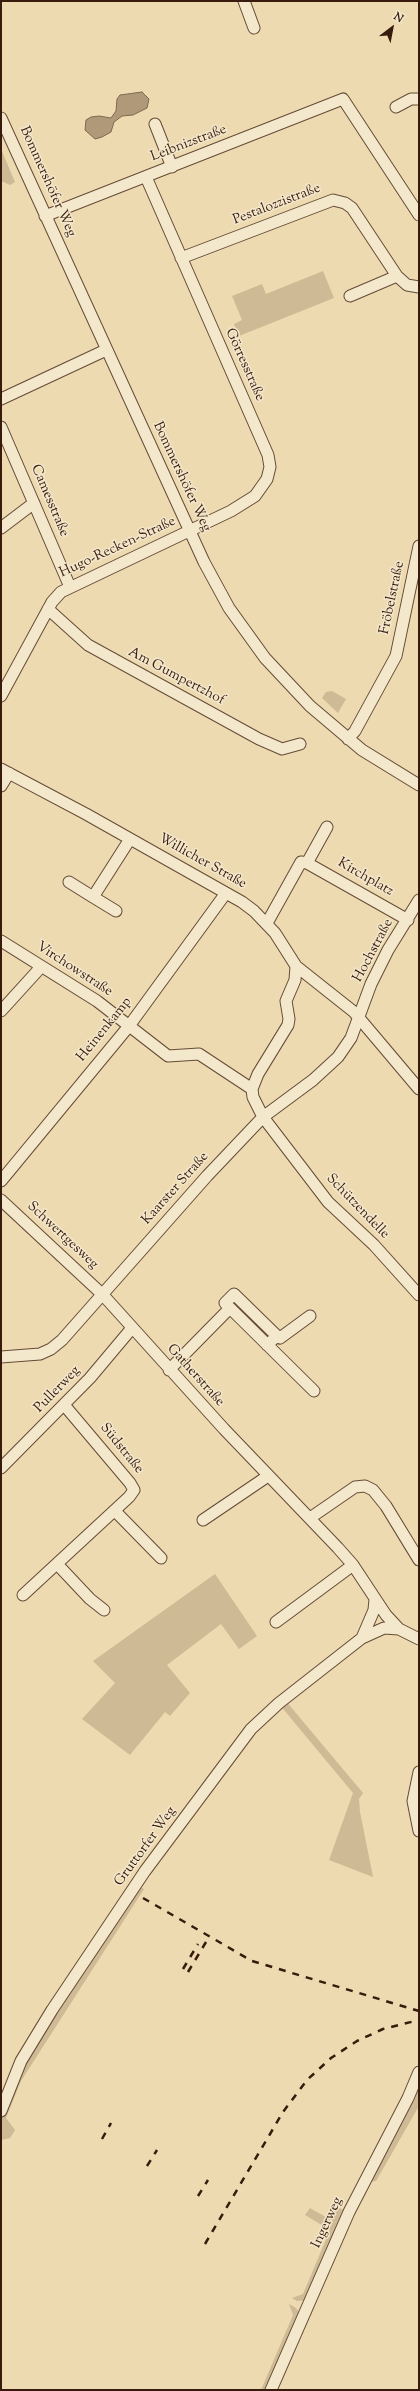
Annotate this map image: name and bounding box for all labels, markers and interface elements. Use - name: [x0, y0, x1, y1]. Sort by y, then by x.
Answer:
- north arrow: [372, 8, 412, 48]
- text: N: [390, 9, 406, 27]
- street label: Leibnizstraße: [149, 122, 229, 166]
- street label: Bommershöfer Weg: [15, 124, 79, 240]
- street label: Pestalozzistraße: [231, 181, 323, 229]
- street label: Görresstraße: [221, 326, 267, 404]
- street label: Bommershöfer Weg: [148, 419, 214, 535]
- street label: Camesstraße: [26, 462, 72, 540]
- street label: Hugo-Recken-Straße: [57, 514, 179, 582]
- street label: Fröbelstraße: [377, 560, 409, 636]
- street label: Am Gumpertzhof: [125, 644, 227, 710]
- street label: Willicher Straße: [155, 831, 249, 893]
- street label: Kirchplatz: [334, 855, 396, 901]
- street label: Hochstraße: [350, 917, 398, 985]
- street label: Virchowstraße: [33, 939, 115, 1001]
- street label: Heinenkamp: [74, 994, 136, 1066]
- street label: Kaarster Straße: [139, 1149, 213, 1229]
- street label: Schützendelle: [322, 1171, 392, 1243]
- street label: Schwertgesweg: [23, 1199, 101, 1273]
- street label: Gatherstraße: [163, 1341, 227, 1411]
- street label: Pullerweg: [32, 1363, 84, 1417]
- street label: Südstraße: [96, 1420, 146, 1478]
- street label: Gruttorfer Weg: [112, 1804, 180, 1890]
- street label: Ingerweg: [309, 2195, 347, 2251]

